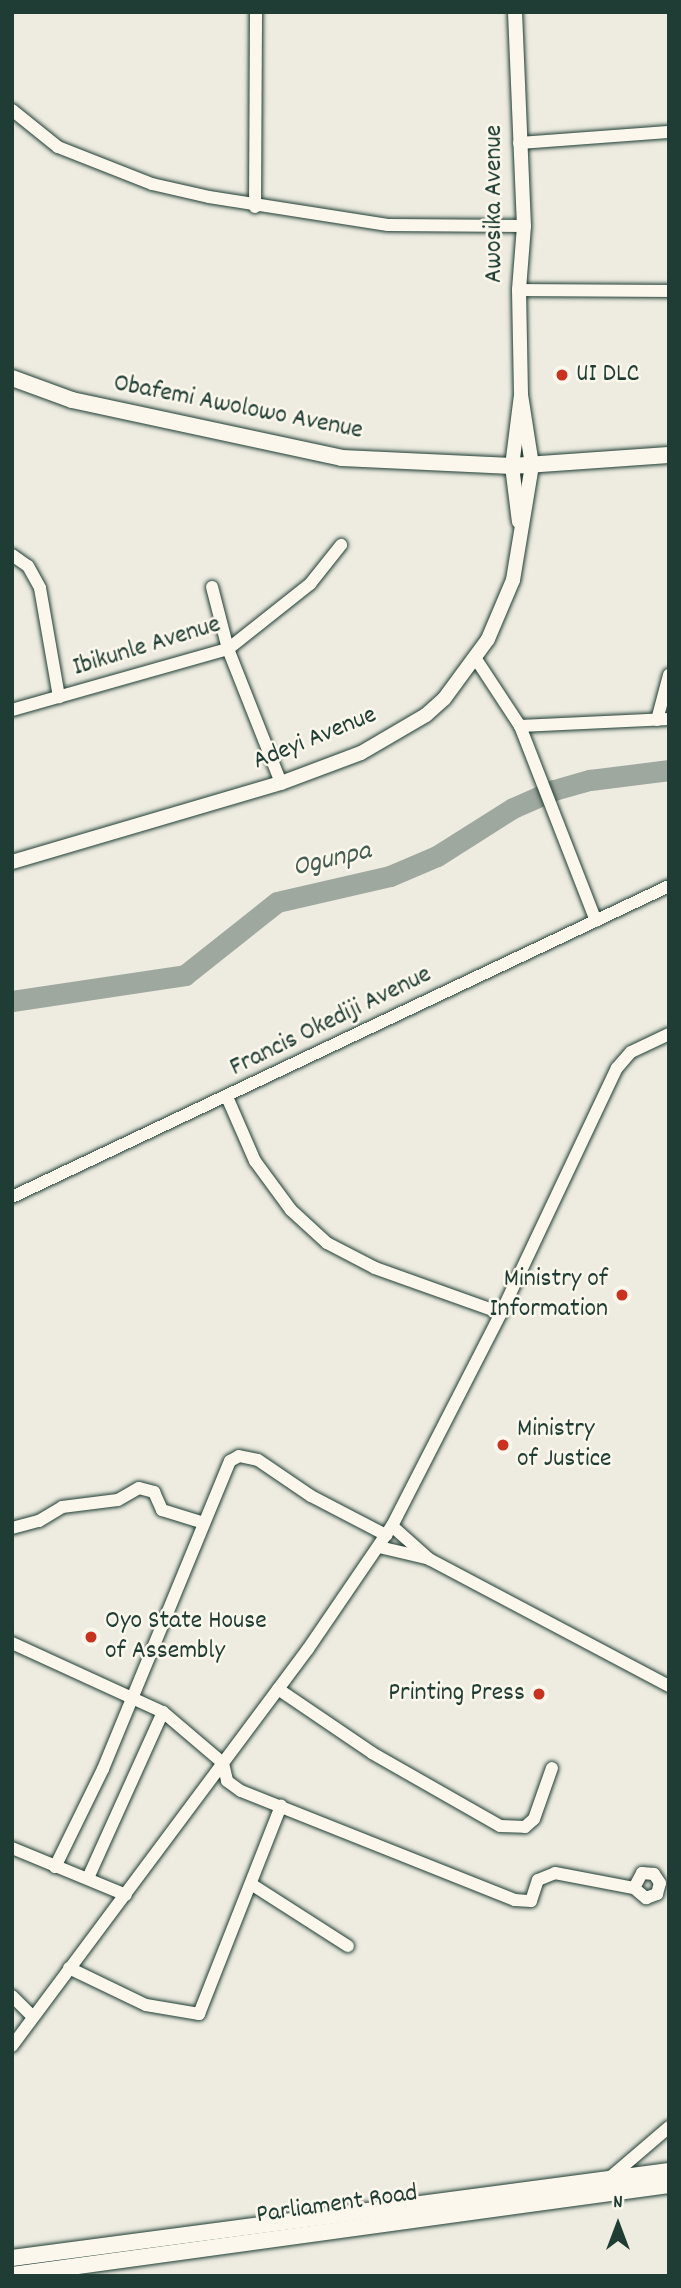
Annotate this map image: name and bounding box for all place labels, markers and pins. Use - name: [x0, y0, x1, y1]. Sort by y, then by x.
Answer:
- place label: UI DLC: [576, 359, 639, 391]
- marker: UI DLC: [554, 367, 570, 383]
- place label: Ministry of Information: [490, 1264, 608, 1326]
- marker: Ministry of Information: [614, 1287, 630, 1303]
- place label: Ministry of Justice: [517, 1414, 612, 1476]
- marker: Ministry of Justice: [495, 1437, 511, 1453]
- place label: Oyo State House of Assembly: [105, 1606, 267, 1668]
- marker: Oyo State House of Assembly: [83, 1629, 99, 1645]
- place label: Printing Press: [388, 1678, 525, 1710]
- marker: Printing Press: [531, 1686, 547, 1702]

